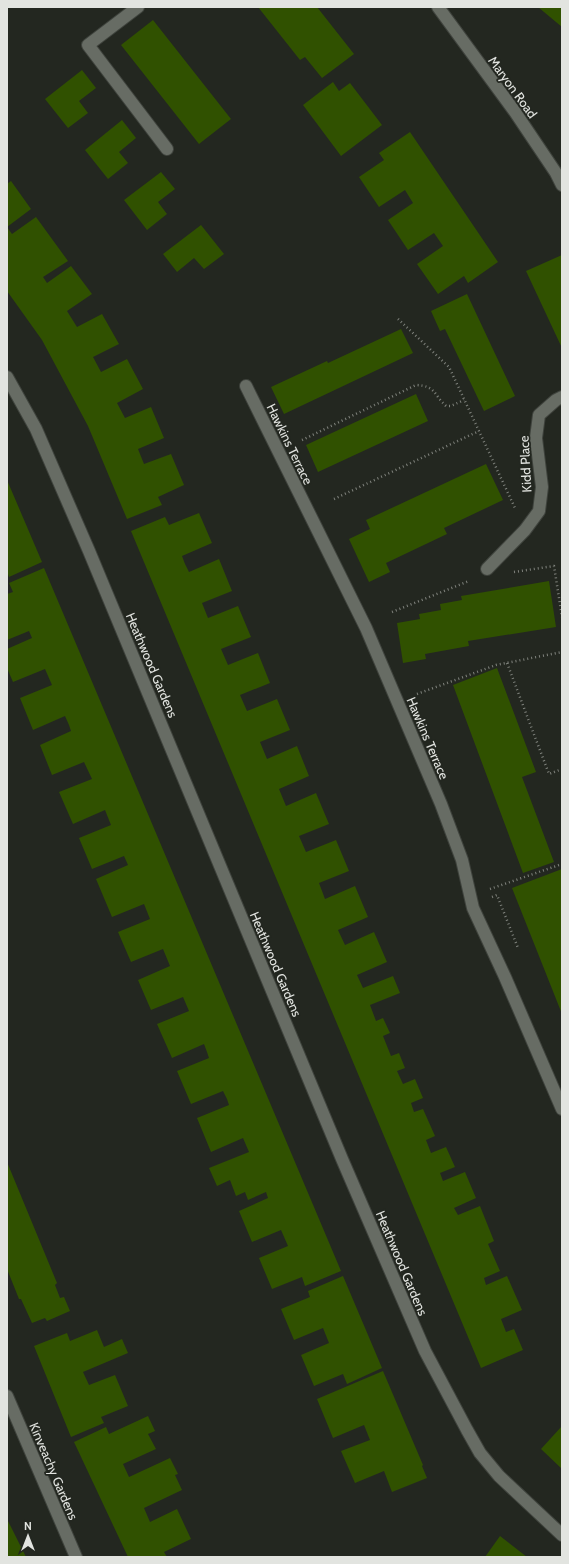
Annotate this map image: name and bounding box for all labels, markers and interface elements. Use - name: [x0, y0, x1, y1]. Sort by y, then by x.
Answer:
- street label: Maryon Road: [485, 53, 541, 121]
- street label: Hawkins Terrace: [264, 401, 317, 487]
- street label: Kidd Place: [516, 435, 534, 493]
- street label: Heathwood Gardens: [123, 610, 182, 720]
- street label: Hawkins Terrace: [403, 694, 453, 782]
- street label: Heathwood Gardens: [247, 909, 306, 1019]
- street label: Heathwood Gardens: [373, 1208, 432, 1318]
- street label: Kinveachy Gardens: [26, 1420, 82, 1523]
- north arrow: [8, 1516, 48, 1556]
- text: N: [24, 1519, 32, 1533]

